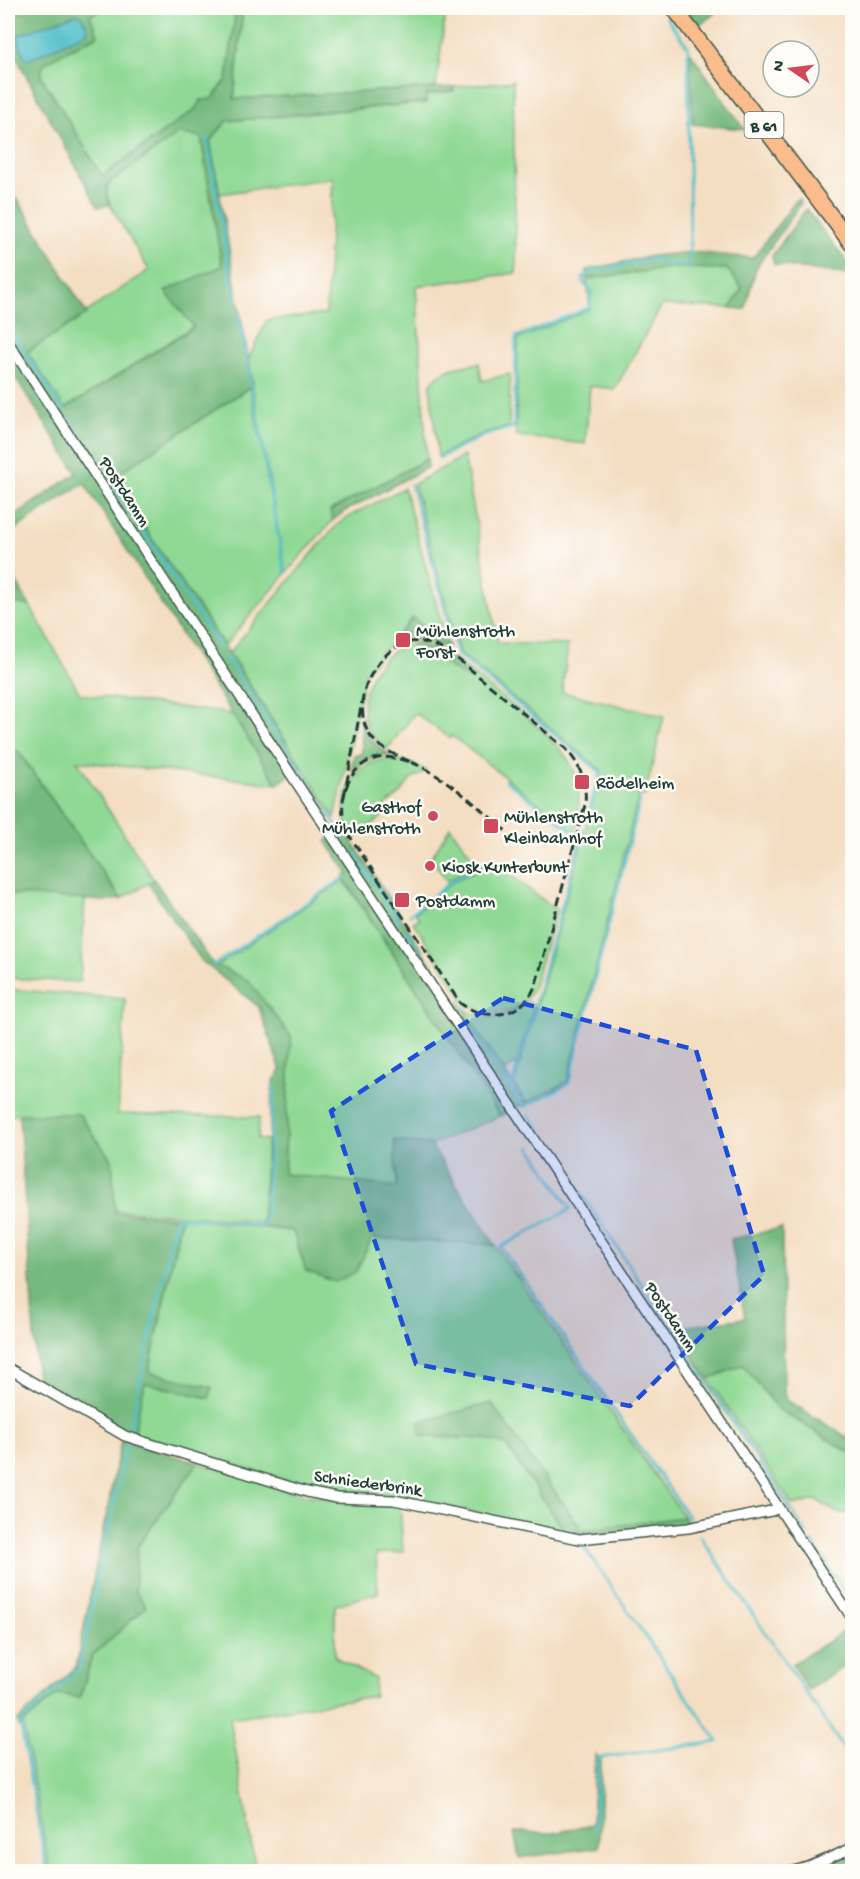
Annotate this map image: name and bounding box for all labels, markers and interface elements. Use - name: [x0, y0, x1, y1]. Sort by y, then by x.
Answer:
- north arrow: [761, 39, 821, 99]
- text: N: [769, 58, 790, 74]
- road number: B 61: [744, 112, 783, 138]
- street label: Postdamm: [93, 453, 154, 532]
- place label: Mühlenstroth Forst: [415, 622, 515, 664]
- marker: Mühlenstroth Forst: [394, 631, 412, 649]
- marker: Rödelheim: [573, 773, 591, 791]
- place label: Rödelheim: [596, 774, 674, 795]
- place label: Gasthof Mühlenstroth: [322, 798, 422, 840]
- place label: Mühlenstroth Kleinbahnhof: [504, 808, 603, 850]
- marker: Gasthof Mühlenstroth: [426, 809, 440, 823]
- marker: Mühlenstroth Kleinbahnhof: [482, 817, 500, 835]
- place label: Kiosk Kunterbunt: [442, 858, 569, 879]
- marker: Kiosk Kunterbunt: [423, 859, 437, 873]
- marker: Postdamm: [393, 891, 411, 909]
- place label: Postdamm: [415, 892, 496, 913]
- street label: Postdamm: [638, 1278, 701, 1356]
- street label: Schniederbrink: [312, 1467, 425, 1503]

